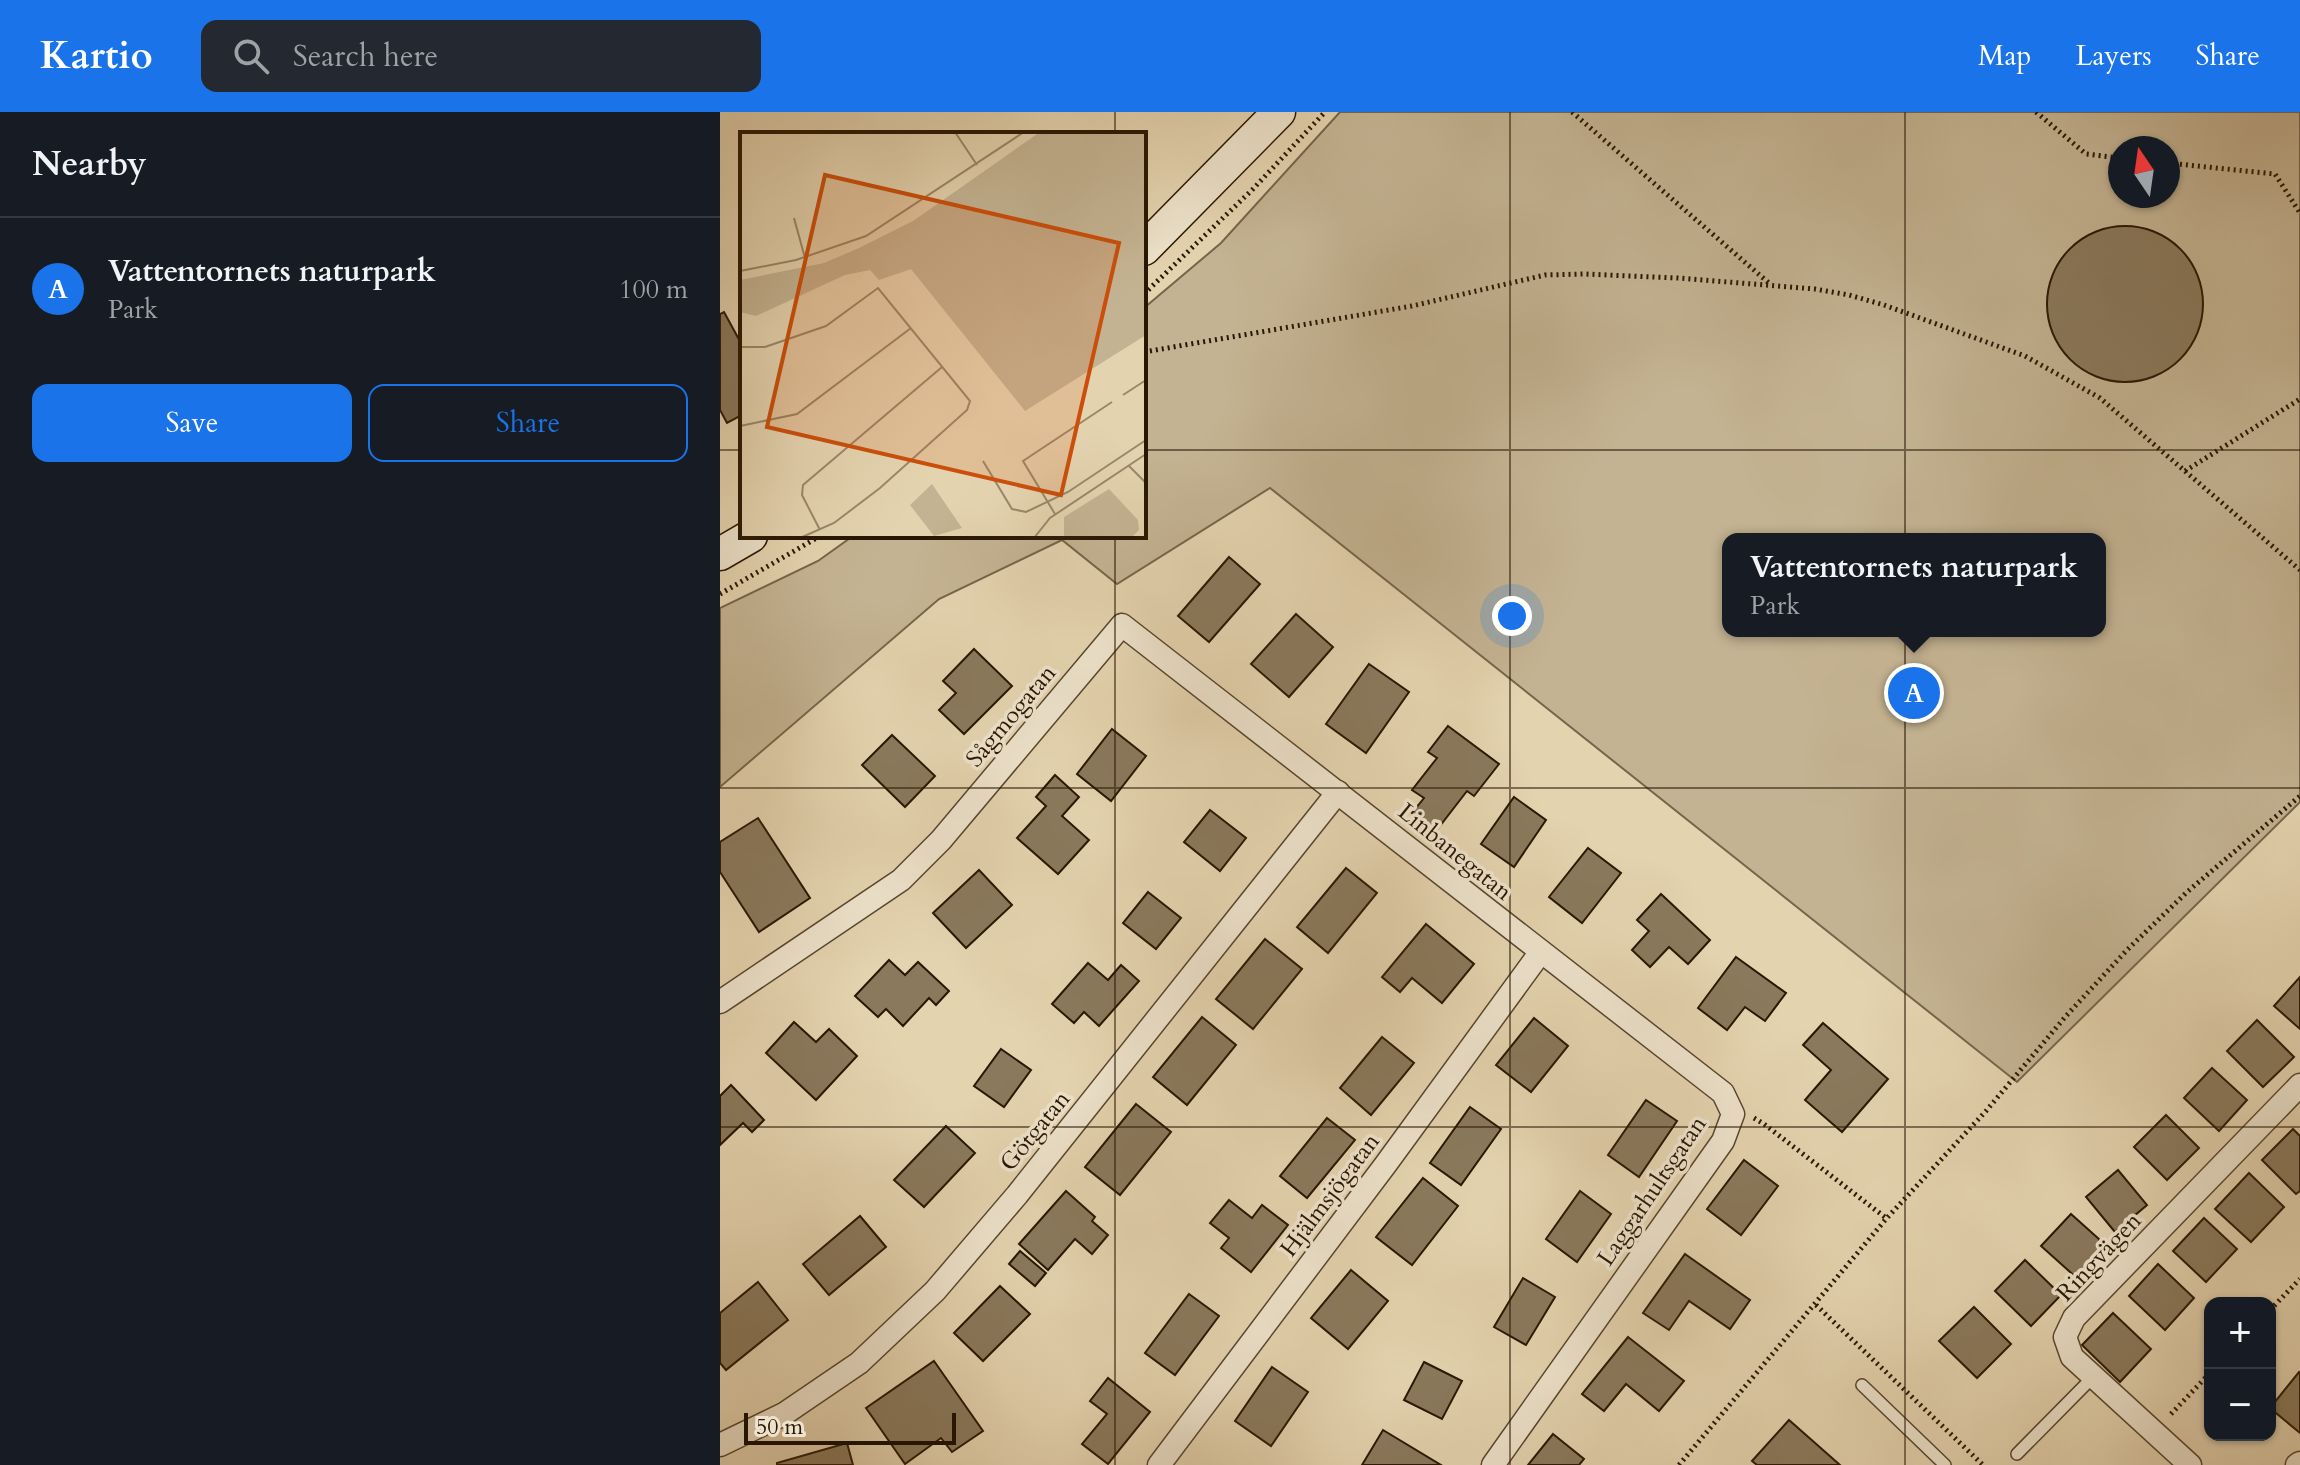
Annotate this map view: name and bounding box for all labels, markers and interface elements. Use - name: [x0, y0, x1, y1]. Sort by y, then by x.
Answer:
- search box: [201, 20, 761, 92]
- text: Kartio: [40, 30, 153, 82]
- icon: search: [229, 34, 273, 78]
- text: Search here: [293, 36, 438, 77]
- text: Map: [1978, 37, 2031, 75]
- text: Layers: [2075, 37, 2152, 75]
- text: Share: [2196, 37, 2260, 75]
- inset map: [740, 132, 1146, 538]
- north arrow: [2108, 136, 2180, 208]
- text: Nearby: [32, 141, 147, 187]
- text: Vattentornets naturpark: [108, 251, 436, 292]
- text: A: [48, 272, 68, 307]
- text: 100 m: [619, 272, 688, 307]
- text: Park: [108, 292, 158, 327]
- button: Save: [32, 384, 352, 462]
- button: Share: [368, 384, 688, 462]
- popup: [1722, 533, 2106, 637]
- text: Vattentornets naturpark: [1750, 547, 2078, 588]
- text: Park: [1750, 588, 1800, 623]
- your location: [1492, 596, 1532, 636]
- street label: Sågmogatan: [958, 657, 1064, 774]
- pin: A: [1888, 663, 1940, 723]
- street label: Linbanegatan: [1391, 796, 1519, 909]
- street label: Götgatan: [992, 1083, 1078, 1178]
- street label: Laggarhultsgatan: [1590, 1109, 1715, 1273]
- street label: Hjälmsjögatan: [1273, 1126, 1388, 1264]
- street label: Ringvägen: [2049, 1205, 2149, 1309]
- map controls: [2204, 1297, 2276, 1441]
- button: +: [2204, 1297, 2276, 1369]
- button: −: [2204, 1369, 2276, 1441]
- scale bar: [744, 1409, 956, 1445]
- text: 50 m: [756, 1412, 803, 1442]

